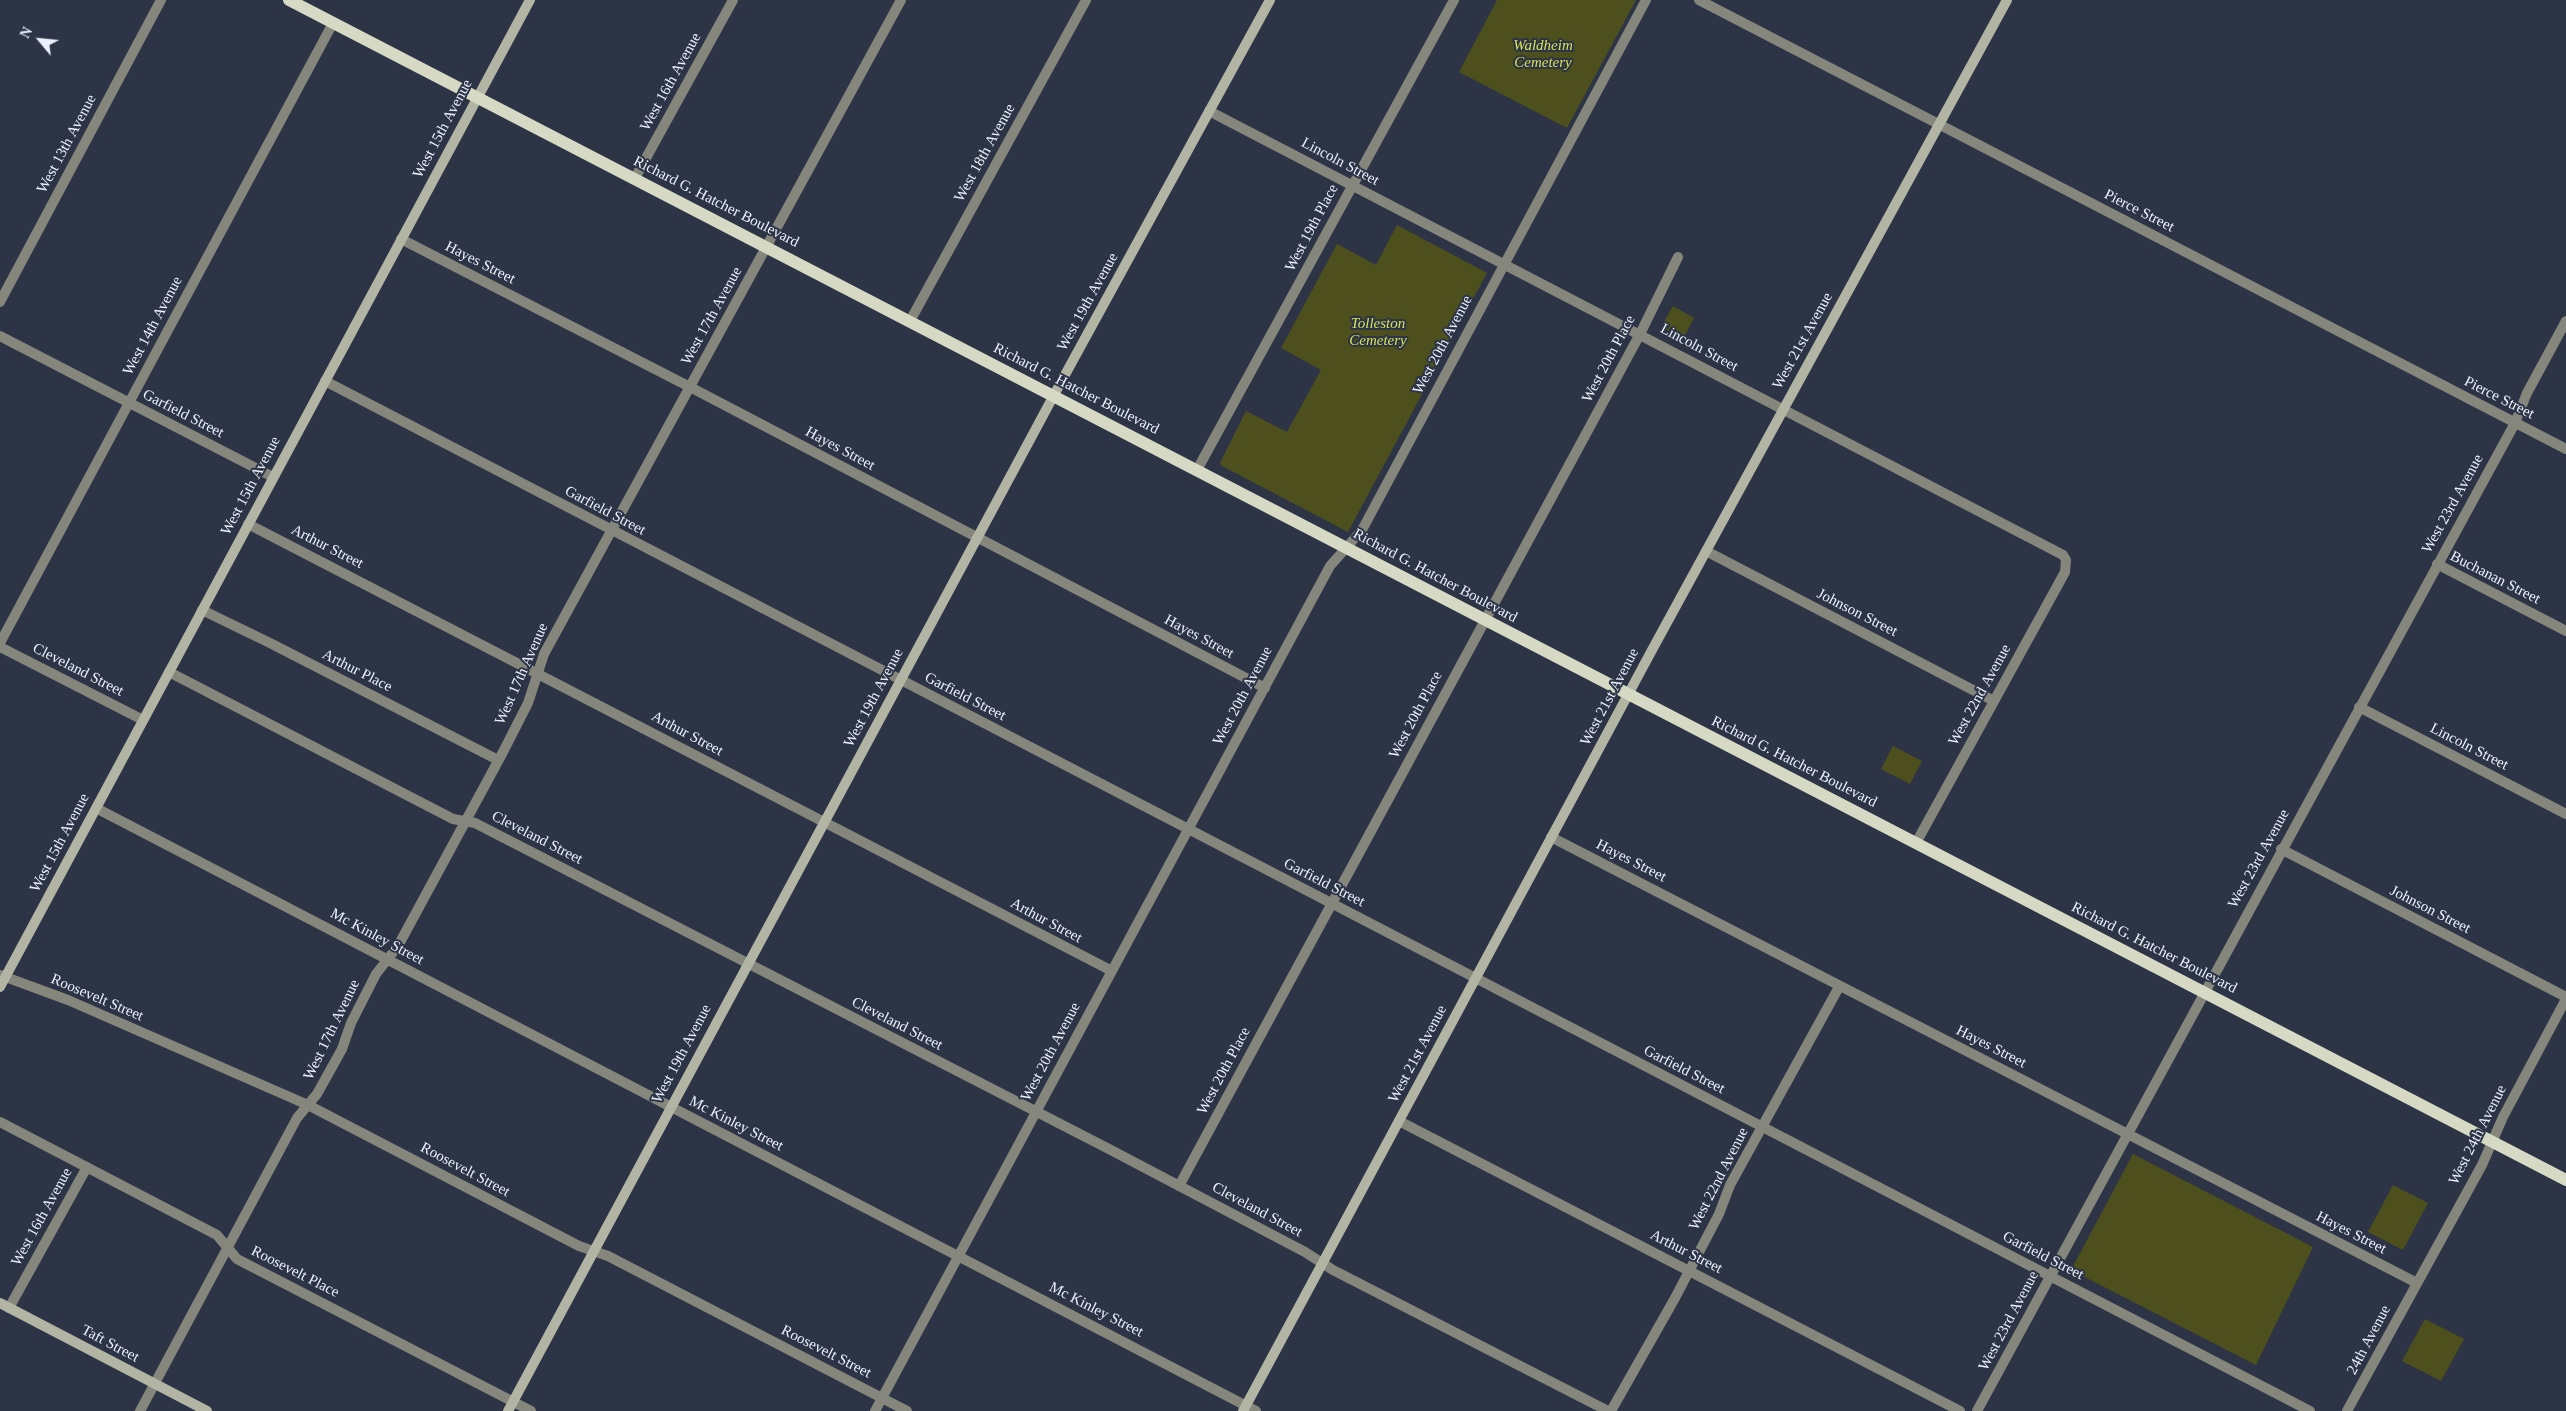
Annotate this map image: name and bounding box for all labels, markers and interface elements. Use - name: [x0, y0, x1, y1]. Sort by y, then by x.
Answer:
- north arrow: [15, 15, 65, 65]
- text: N: [17, 25, 35, 41]
- street label: West 16th Avenue: [637, 30, 705, 134]
- park label: Waldheim Cemetery: [1513, 37, 1573, 72]
- street label: West 15th Avenue: [409, 77, 477, 181]
- street label: West 13th Avenue: [33, 92, 101, 196]
- street label: West 18th Avenue: [951, 101, 1019, 205]
- street label: Lincoln Street: [1298, 134, 1382, 190]
- street label: Richard G. Hatcher Boulevard: [630, 152, 802, 252]
- street label: West 19th Place: [1281, 181, 1343, 275]
- street label: Pierce Street: [2101, 186, 2177, 236]
- street label: Hayes Street: [442, 238, 518, 288]
- street label: West 19th Avenue: [1054, 250, 1122, 354]
- street label: West 17th Avenue: [678, 264, 746, 368]
- street label: West 14th Avenue: [119, 274, 187, 378]
- street label: West 21st Avenue: [1769, 290, 1837, 392]
- street label: West 20th Avenue: [1409, 293, 1477, 397]
- street label: West 20th Place: [1578, 312, 1640, 406]
- park label: Tolleston Cemetery: [1349, 315, 1407, 350]
- street label: Lincoln Street: [1657, 320, 1741, 376]
- street label: Richard G. Hatcher Boulevard: [990, 339, 1162, 439]
- street label: Pierce Street: [2461, 373, 2537, 423]
- street label: Garfield Street: [139, 386, 227, 442]
- street label: Hayes Street: [802, 423, 878, 475]
- street label: West 15th Avenue: [217, 434, 285, 538]
- street label: West 23rd Avenue: [2418, 451, 2488, 557]
- street label: Garfield Street: [562, 482, 648, 540]
- street label: Arthur Street: [288, 521, 366, 573]
- street label: Richard G. Hatcher Boulevard: [1350, 525, 1520, 627]
- street label: Buchanan Street: [2447, 548, 2543, 608]
- street label: Johnson Street: [1814, 585, 1900, 641]
- street label: Hayes Street: [1161, 611, 1237, 663]
- street label: West 17th Avenue: [492, 620, 552, 728]
- street label: Cleveland Street: [30, 639, 126, 701]
- street label: West 22nd Avenue: [1945, 641, 2015, 749]
- street label: West 20th Avenue: [1209, 644, 1277, 748]
- street label: West 21st Avenue: [1577, 645, 1643, 749]
- street label: Arthur Place: [319, 646, 395, 696]
- street label: West 19th Avenue: [840, 646, 908, 750]
- street label: West 20th Place: [1385, 668, 1447, 762]
- street label: Garfield Street: [921, 669, 1009, 725]
- street label: Arthur Street: [648, 708, 726, 760]
- street label: Richard G. Hatcher Boulevard: [1708, 712, 1880, 812]
- street label: Lincoln Street: [2427, 720, 2511, 774]
- street label: West 15th Avenue: [26, 791, 94, 895]
- street label: West 23rd Avenue: [2224, 806, 2294, 912]
- street label: Cleveland Street: [489, 807, 585, 869]
- street label: Hayes Street: [1593, 836, 1669, 886]
- street label: Garfield Street: [1280, 855, 1368, 911]
- street label: Johnson Street: [2387, 882, 2473, 938]
- street label: Arthur Street: [1007, 895, 1085, 947]
- street label: Richard G. Hatcher Boulevard: [2068, 898, 2240, 998]
- street label: Mc Kinley Street: [327, 905, 427, 969]
- street label: Roosevelt Street: [48, 970, 146, 1026]
- street label: West 17th Avenue: [300, 977, 364, 1083]
- street label: Cleveland Street: [849, 993, 945, 1055]
- street label: West 20th Avenue: [1017, 1000, 1085, 1104]
- street label: West 19th Avenue: [648, 1002, 716, 1106]
- street label: West 21st Avenue: [1385, 1002, 1451, 1106]
- street label: Hayes Street: [1953, 1022, 2029, 1072]
- street label: West 20th Place: [1193, 1024, 1255, 1118]
- street label: Garfield Street: [1640, 1042, 1728, 1098]
- street label: West 24th Avenue: [2445, 1082, 2511, 1188]
- street label: Mc Kinley Street: [686, 1093, 786, 1155]
- street label: West 22nd Avenue: [1685, 1125, 1753, 1233]
- street label: Roosevelt Street: [417, 1139, 513, 1201]
- street label: West 16th Avenue: [8, 1165, 76, 1269]
- street label: Cleveland Street: [1209, 1179, 1305, 1241]
- street label: Hayes Street: [2313, 1208, 2389, 1258]
- street label: Arthur Street: [1647, 1226, 1725, 1278]
- street label: Garfield Street: [1999, 1228, 2087, 1284]
- street label: Roosevelt Place: [248, 1242, 342, 1302]
- street label: West 23rd Avenue: [1975, 1268, 2043, 1374]
- street label: Mc Kinley Street: [1046, 1279, 1146, 1341]
- street label: 24th Avenue: [2343, 1302, 2395, 1378]
- street label: Taft Street: [78, 1321, 142, 1367]
- street label: Roosevelt Street: [778, 1322, 874, 1382]

